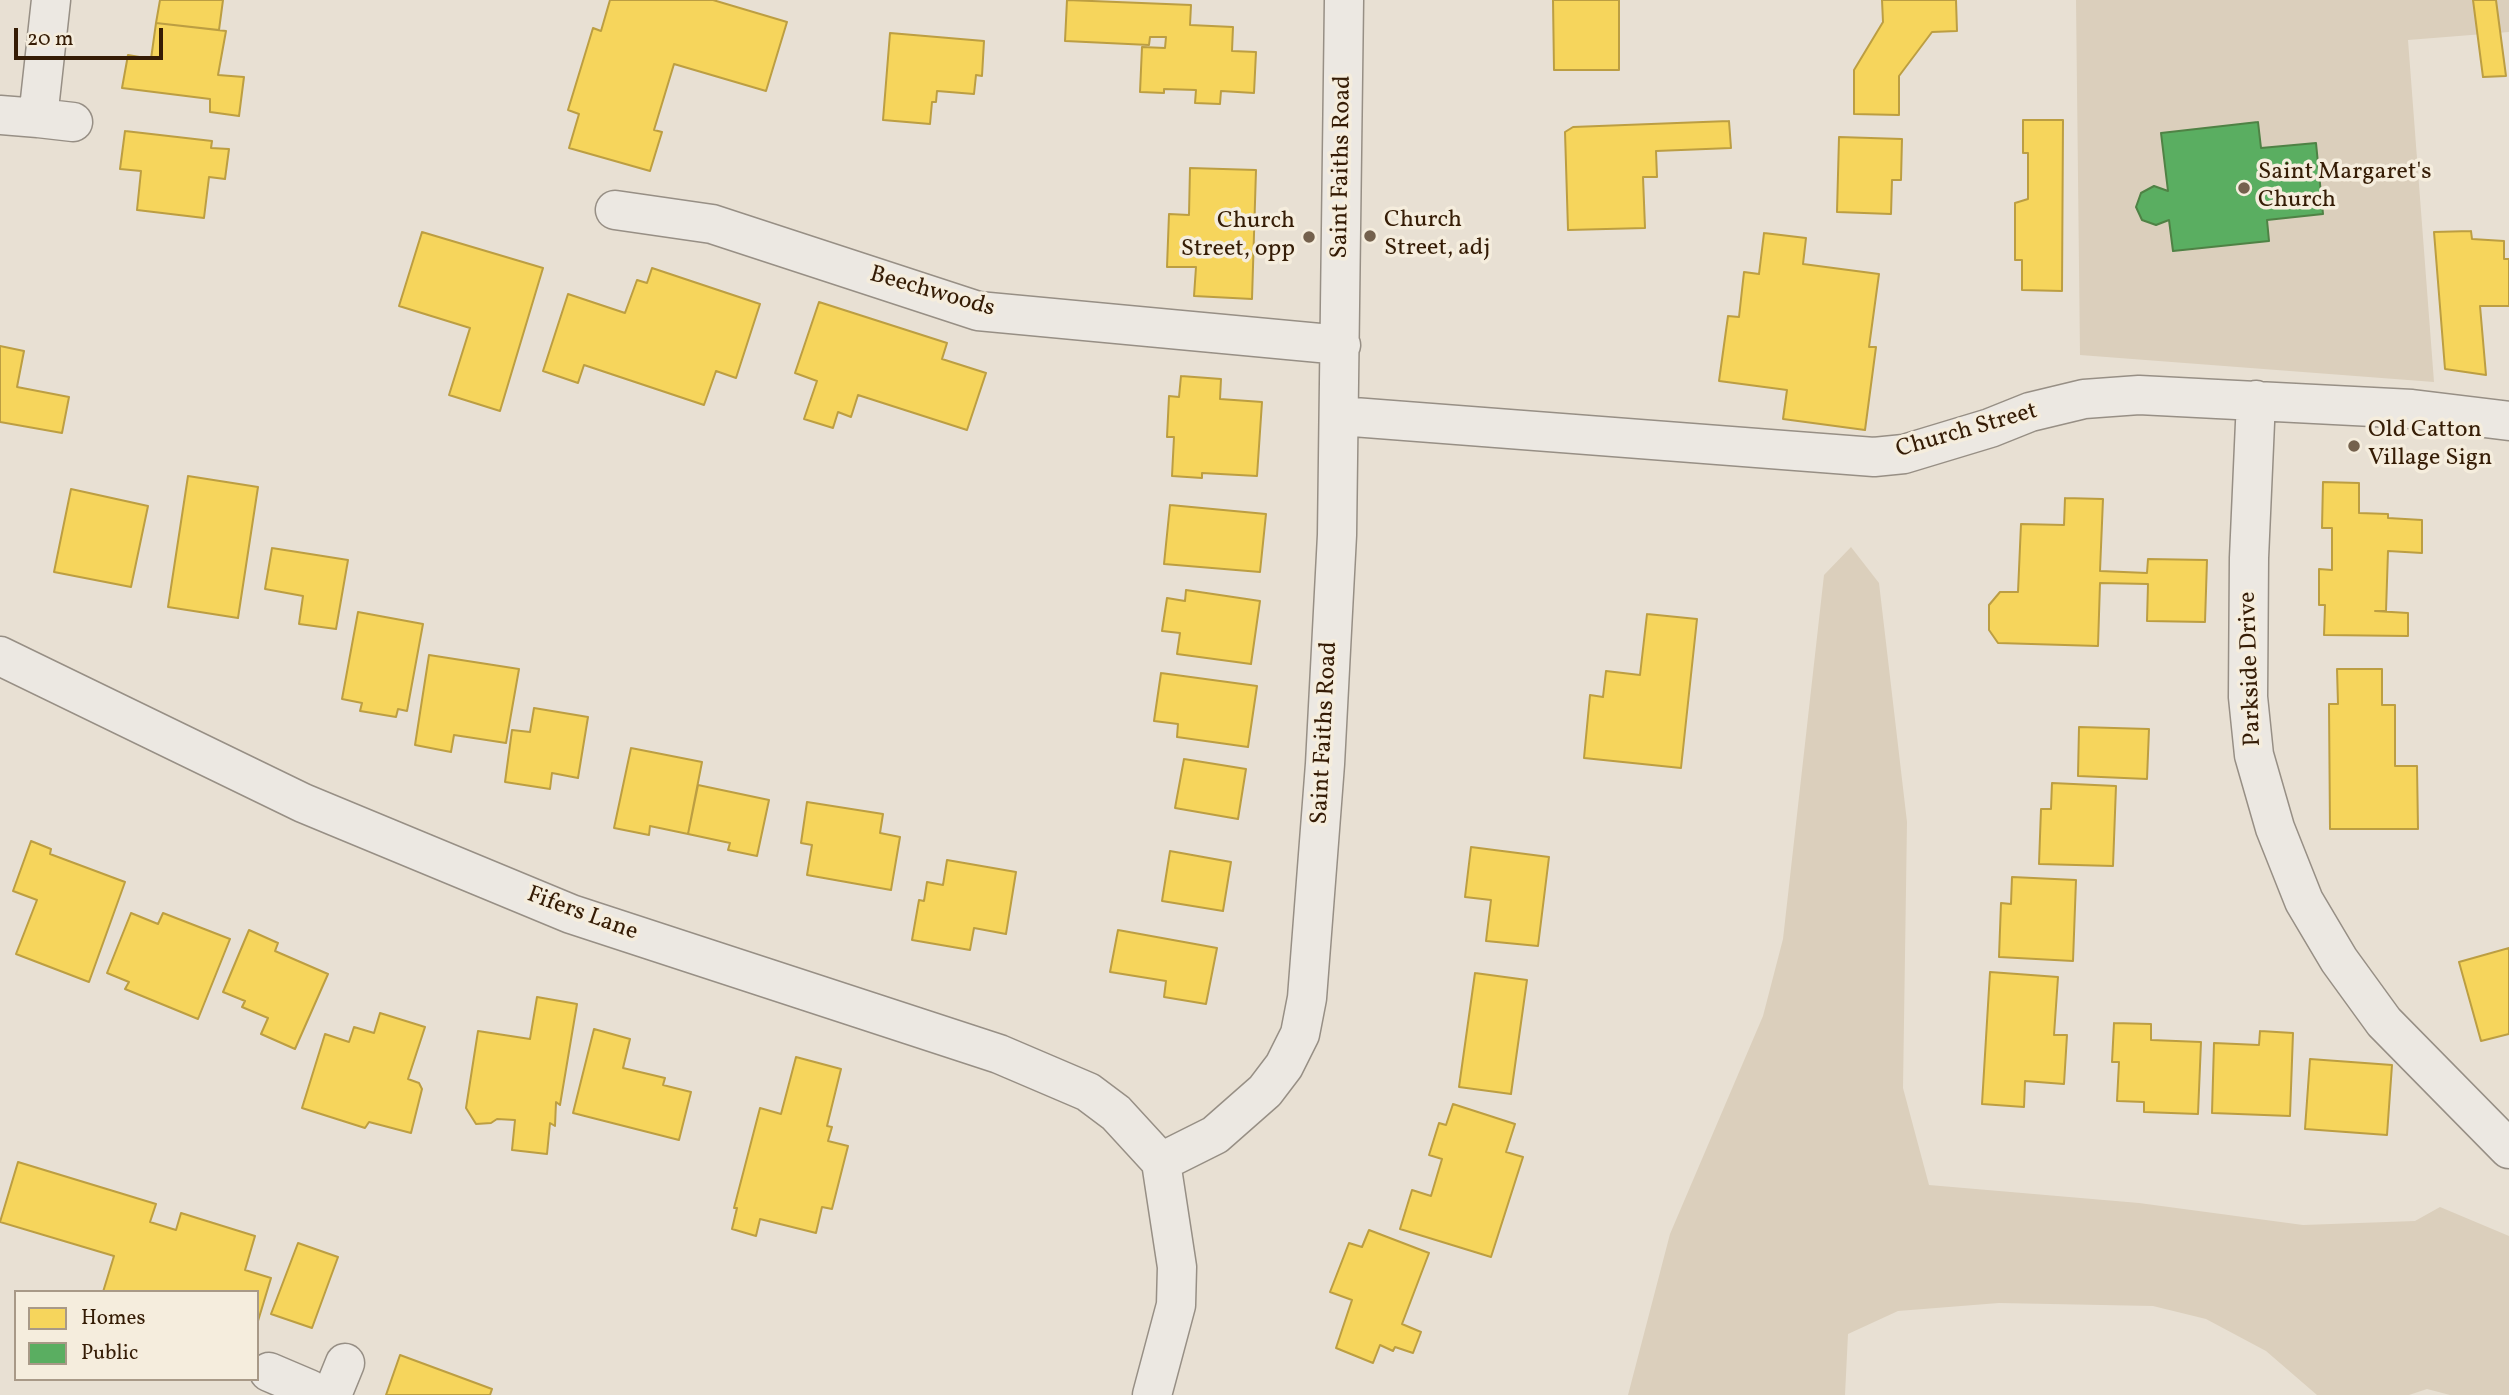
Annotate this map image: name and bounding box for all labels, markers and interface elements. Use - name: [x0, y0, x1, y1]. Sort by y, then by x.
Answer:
- scale bar: [18, 14, 166, 58]
- text: 20 m: [27, 25, 73, 54]
- street label: Saint Faiths Road: [1327, 75, 1359, 259]
- place label: Saint Margaret's Church: [2258, 160, 2431, 216]
- marker: Saint Margaret's Church: [2236, 180, 2252, 196]
- place label: Church Street, adj: [1384, 208, 1490, 264]
- place label: Church Street, opp: [1181, 209, 1295, 265]
- marker: Church Street, adj: [1362, 228, 1378, 244]
- marker: Church Street, opp: [1301, 229, 1317, 245]
- street label: Beechwoods: [866, 261, 998, 325]
- street label: Church Street: [1893, 398, 2041, 466]
- place label: Old Catton Village Sign: [2368, 418, 2492, 474]
- marker: Old Catton Village Sign: [2346, 438, 2362, 454]
- street label: Parkside Drive: [2235, 591, 2269, 747]
- street label: Saint Faiths Road: [1307, 641, 1345, 825]
- street label: Fifers Lane: [523, 882, 641, 948]
- legend: [14, 1290, 259, 1381]
- text: Homes: [81, 1304, 146, 1333]
- text: Public: [81, 1339, 138, 1368]

